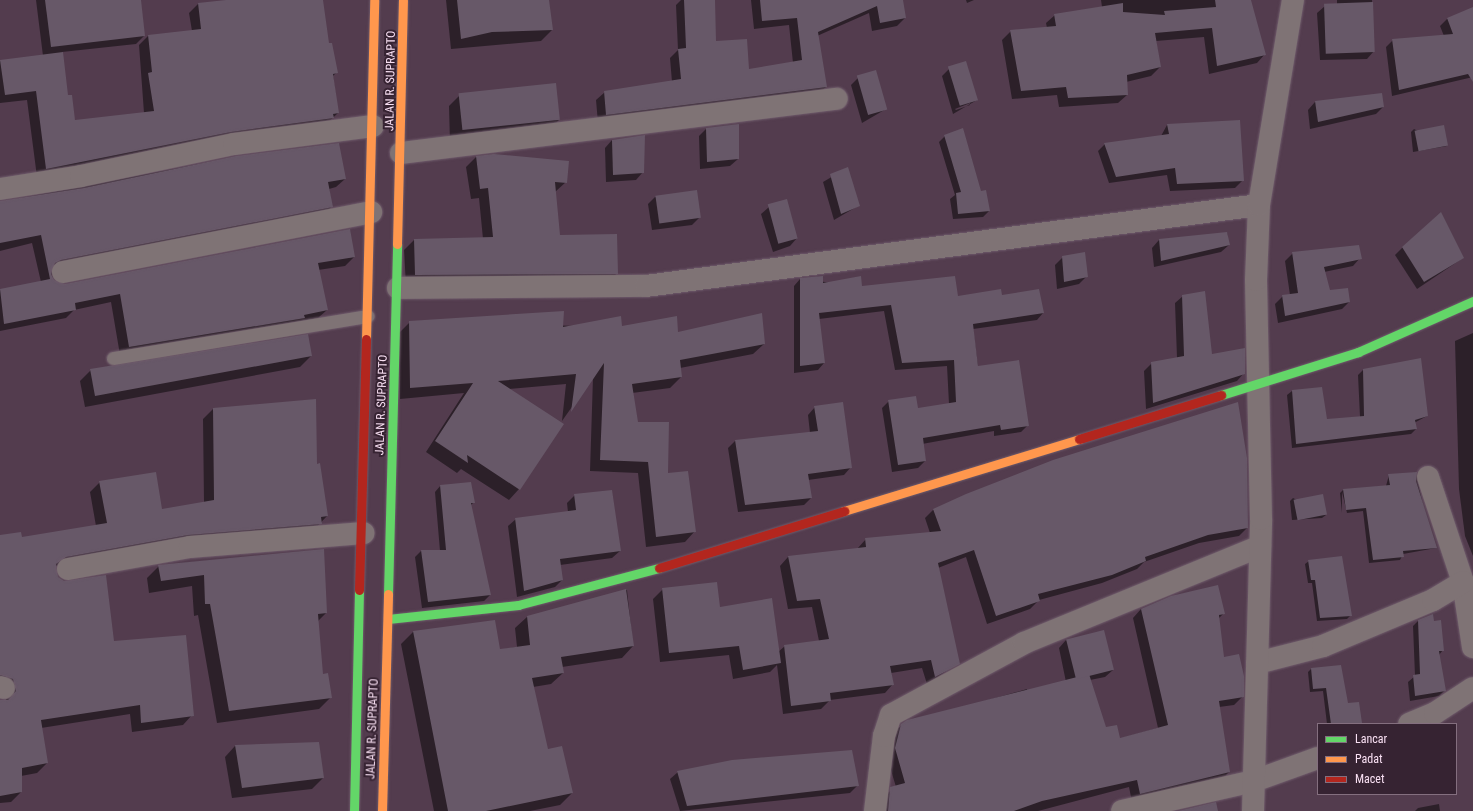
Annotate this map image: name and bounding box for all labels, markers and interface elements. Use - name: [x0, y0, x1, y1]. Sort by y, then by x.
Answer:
- street label: JALAN R. SUPRAPTO: [383, 31, 399, 131]
- street label: JALAN R. SUPRAPTO: [373, 354, 391, 456]
- street label: JALAN R. SUPRAPTO: [364, 678, 382, 780]
- legend: [1317, 723, 1457, 795]
- text: Lancar: [1355, 732, 1387, 746]
- text: Padat: [1355, 752, 1383, 766]
- text: Macet: [1355, 772, 1385, 786]

